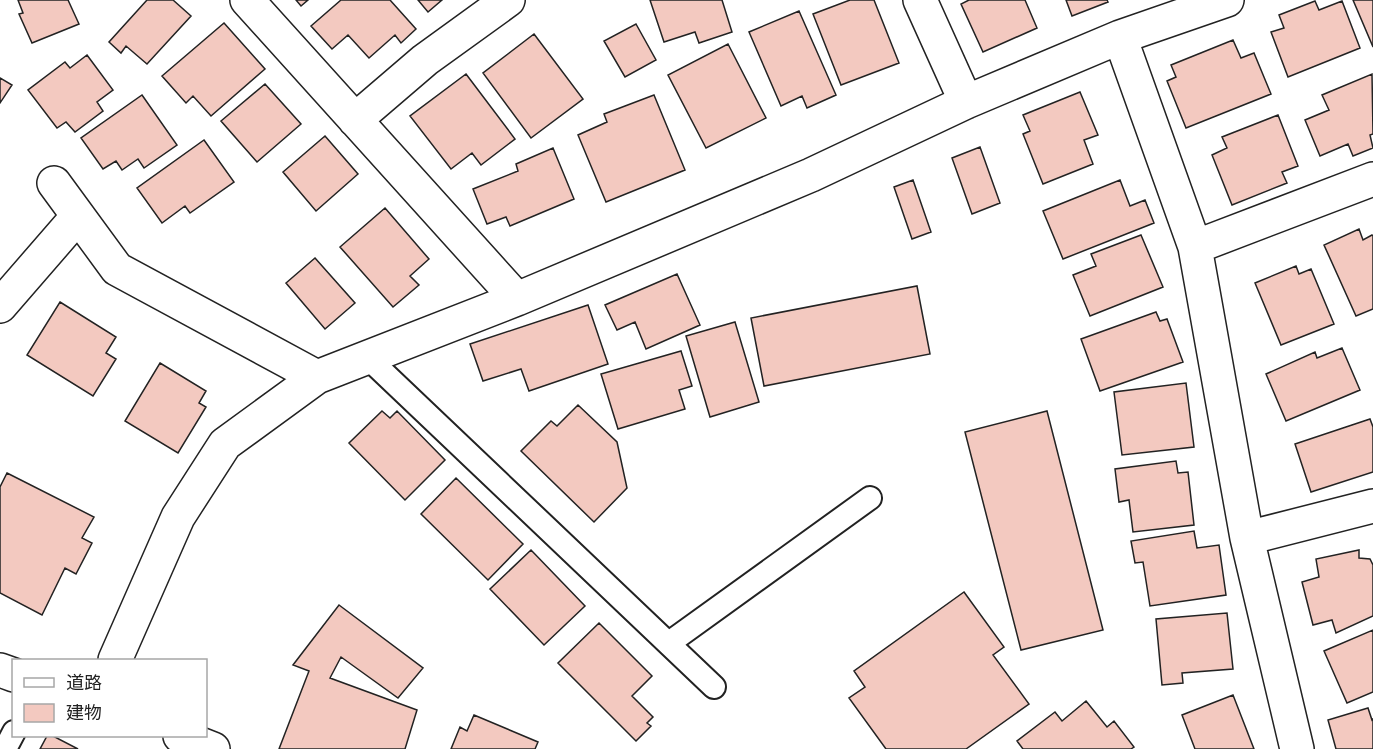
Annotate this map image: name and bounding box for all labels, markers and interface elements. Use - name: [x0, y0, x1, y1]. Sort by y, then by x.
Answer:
- legend: [12, 659, 207, 737]
- text: 道路: [66, 671, 102, 695]
- text: 建物: [66, 701, 102, 725]

